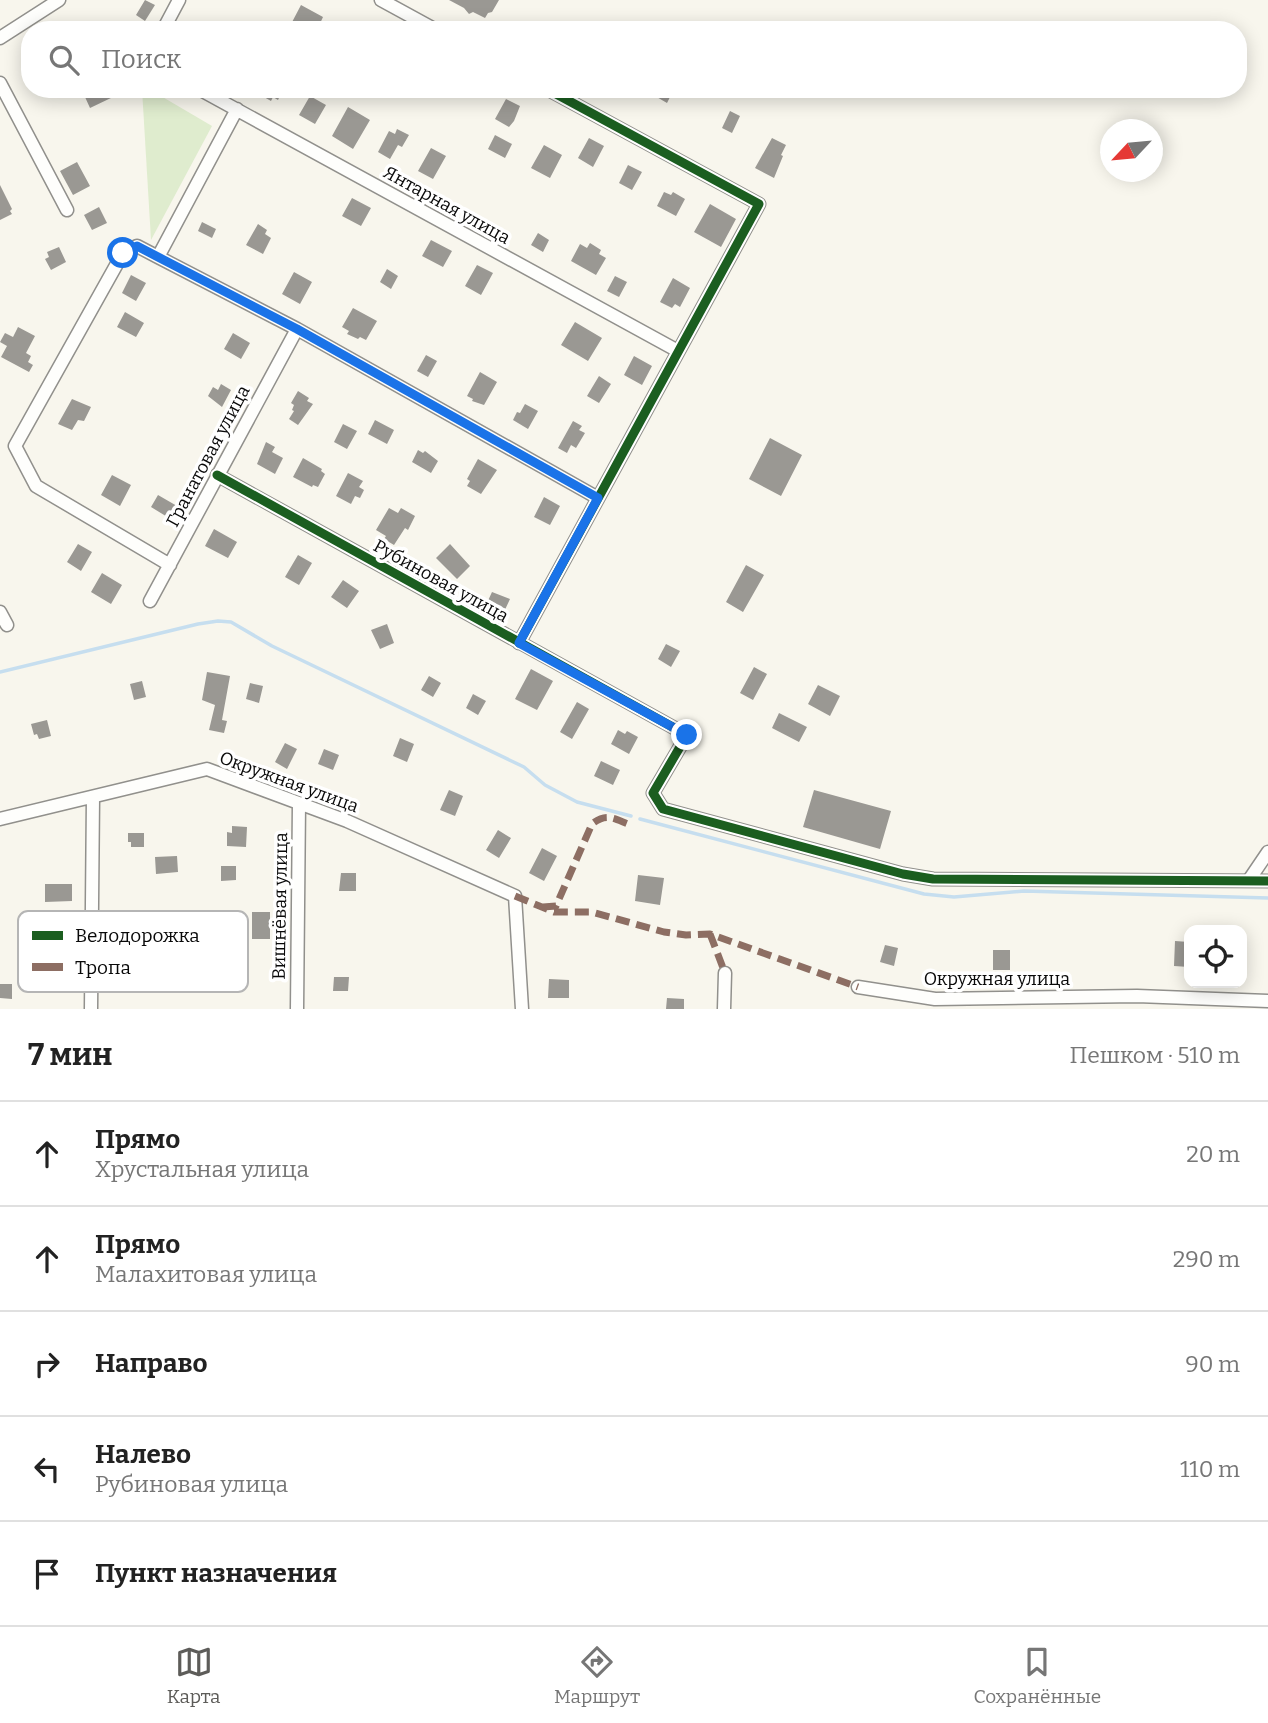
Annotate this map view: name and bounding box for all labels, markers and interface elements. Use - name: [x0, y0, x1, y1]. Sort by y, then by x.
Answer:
- search box: [21, 21, 1247, 98]
- icon: search: [45, 41, 83, 79]
- text: Поиск: [101, 44, 181, 75]
- north arrow: [1100, 119, 1163, 182]
- street label: Янтарная улица: [380, 161, 514, 249]
- route start: [107, 237, 138, 268]
- street label: Гранатовая улица: [161, 381, 255, 531]
- street label: Рубиновая улица: [370, 535, 513, 627]
- route end: [671, 719, 702, 750]
- street label: Окружная улица: [216, 747, 362, 817]
- street label: Вишнёвая улица: [268, 832, 292, 980]
- legend: [18, 911, 248, 992]
- text: Велодорожка: [75, 924, 200, 947]
- map controls: [1184, 925, 1247, 988]
- button: locate: [1184, 925, 1247, 988]
- text: Тропа: [75, 956, 131, 979]
- street label: Окружная улица: [924, 968, 1070, 990]
- text: 7 мин: [28, 1037, 112, 1073]
- text: Пешком · 510 m: [1070, 1041, 1240, 1069]
- text: Прямо: [95, 1124, 180, 1155]
- icon: ahead: [28, 1135, 66, 1173]
- text: 20 m: [1186, 1140, 1240, 1168]
- text: Хрустальная улица: [95, 1155, 309, 1183]
- text: Прямо: [95, 1229, 180, 1260]
- icon: ahead: [28, 1240, 66, 1278]
- text: 290 m: [1173, 1245, 1240, 1273]
- text: Малахитовая улица: [95, 1260, 317, 1288]
- icon: right: [28, 1345, 66, 1383]
- text: Направо: [95, 1348, 208, 1379]
- text: 90 m: [1185, 1350, 1240, 1378]
- text: Налево: [95, 1439, 191, 1470]
- icon: left: [28, 1450, 66, 1488]
- text: 110 m: [1180, 1455, 1240, 1483]
- text: Рубиновая улица: [95, 1470, 288, 1498]
- icon: arrive: [28, 1555, 66, 1593]
- text: Пункт назначения: [95, 1558, 337, 1589]
- tab: Карта: [167, 1643, 220, 1708]
- tab: Маршрут: [554, 1643, 640, 1708]
- tab: Сохранённые: [974, 1643, 1101, 1708]

